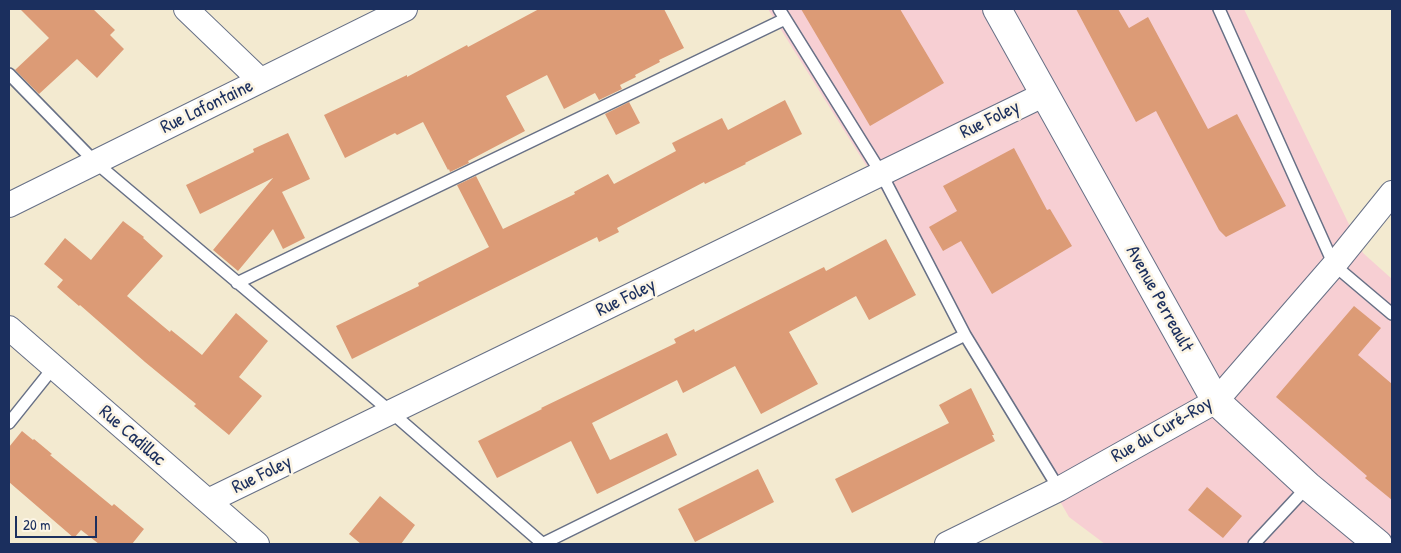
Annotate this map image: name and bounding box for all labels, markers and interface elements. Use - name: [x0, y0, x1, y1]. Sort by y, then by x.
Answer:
- street label: Rue Lafontaine: [157, 75, 257, 139]
- street label: Rue Foley: [956, 96, 1024, 144]
- street label: Avenue Perreault: [1120, 242, 1198, 356]
- street label: Rue Foley: [592, 274, 660, 322]
- street label: Rue du Curé-Roy: [1108, 392, 1216, 468]
- street label: Rue Cadillac: [94, 401, 170, 471]
- street label: Rue Foley: [228, 451, 296, 499]
- scale bar: [18, 506, 100, 538]
- text: 20 m: [23, 514, 50, 535]

